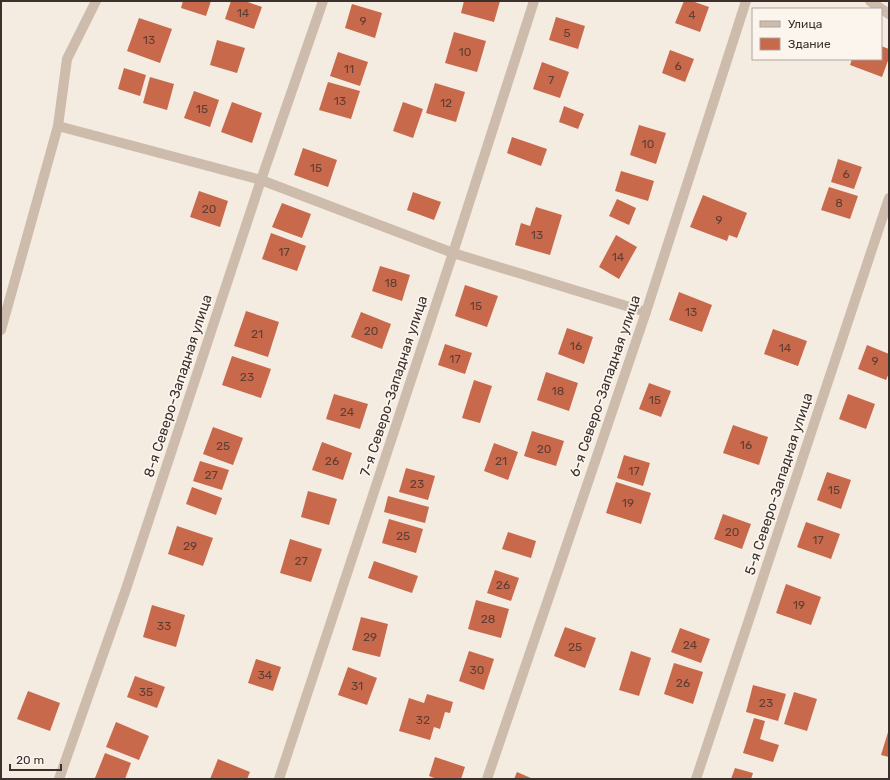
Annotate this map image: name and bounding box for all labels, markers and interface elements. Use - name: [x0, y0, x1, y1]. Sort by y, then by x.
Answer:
- house number: 14: [237, 6, 250, 20]
- house number: 4: [688, 8, 696, 22]
- legend: [752, 8, 882, 60]
- house number: 9: [359, 14, 367, 28]
- text: Улица: [788, 17, 822, 31]
- house number: 5: [563, 26, 571, 40]
- house number: 13: [143, 33, 155, 47]
- text: Здание: [788, 37, 831, 51]
- house number: 10: [459, 45, 471, 59]
- house number: 6: [674, 59, 682, 73]
- house number: 11: [344, 62, 354, 76]
- house number: 7: [548, 73, 554, 87]
- house number: 13: [334, 94, 346, 108]
- house number: 12: [440, 96, 452, 110]
- house number: 15: [196, 102, 208, 116]
- house number: 10: [642, 137, 654, 151]
- house number: 15: [310, 161, 322, 175]
- house number: 6: [842, 167, 850, 181]
- house number: 8: [835, 196, 843, 210]
- house number: 20: [202, 202, 216, 216]
- house number: 9: [715, 213, 723, 227]
- house number: 13: [531, 228, 543, 242]
- house number: 17: [278, 245, 290, 259]
- house number: 14: [612, 250, 625, 264]
- house number: 18: [385, 276, 397, 290]
- street label: 8-я Северо-Западная улица: [140, 292, 216, 480]
- street label: 6-я Северо-Западная улица: [566, 293, 644, 479]
- street label: 7-я Северо-Западная улица: [357, 294, 431, 478]
- house number: 15: [470, 299, 482, 313]
- house number: 13: [685, 305, 697, 319]
- house number: 20: [364, 324, 378, 338]
- house number: 21: [251, 327, 263, 341]
- house number: 16: [570, 339, 582, 353]
- house number: 14: [779, 341, 792, 355]
- house number: 17: [449, 352, 461, 366]
- house number: 9: [871, 354, 879, 368]
- house number: 23: [240, 370, 254, 384]
- house number: 18: [552, 384, 564, 398]
- street label: 5-я Северо-Западная улица: [741, 391, 817, 577]
- house number: 15: [649, 393, 661, 407]
- house number: 24: [340, 405, 355, 419]
- house number: 16: [740, 438, 752, 452]
- house number: 25: [216, 439, 230, 453]
- house number: 20: [537, 442, 551, 456]
- house number: 26: [325, 454, 339, 468]
- house number: 21: [495, 454, 507, 468]
- house number: 17: [628, 464, 640, 478]
- house number: 27: [204, 468, 218, 482]
- house number: 23: [410, 477, 424, 491]
- house number: 15: [828, 483, 840, 497]
- house number: 19: [622, 496, 634, 510]
- house number: 20: [725, 525, 739, 539]
- house number: 25: [396, 529, 410, 543]
- house number: 17: [812, 533, 824, 547]
- house number: 29: [183, 539, 197, 553]
- house number: 27: [294, 554, 308, 568]
- house number: 26: [496, 578, 510, 592]
- house number: 19: [793, 598, 805, 612]
- house number: 28: [481, 612, 495, 626]
- house number: 33: [157, 619, 171, 633]
- house number: 29: [363, 630, 377, 644]
- house number: 24: [683, 638, 698, 652]
- house number: 25: [568, 640, 582, 654]
- house number: 30: [470, 663, 484, 677]
- house number: 34: [258, 668, 273, 682]
- house number: 26: [676, 676, 690, 690]
- house number: 31: [351, 679, 363, 693]
- house number: 35: [139, 685, 153, 699]
- house number: 23: [759, 696, 773, 710]
- house number: 32: [416, 713, 430, 727]
- scale bar: [10, 746, 61, 772]
- text: 20 m: [16, 753, 44, 767]

